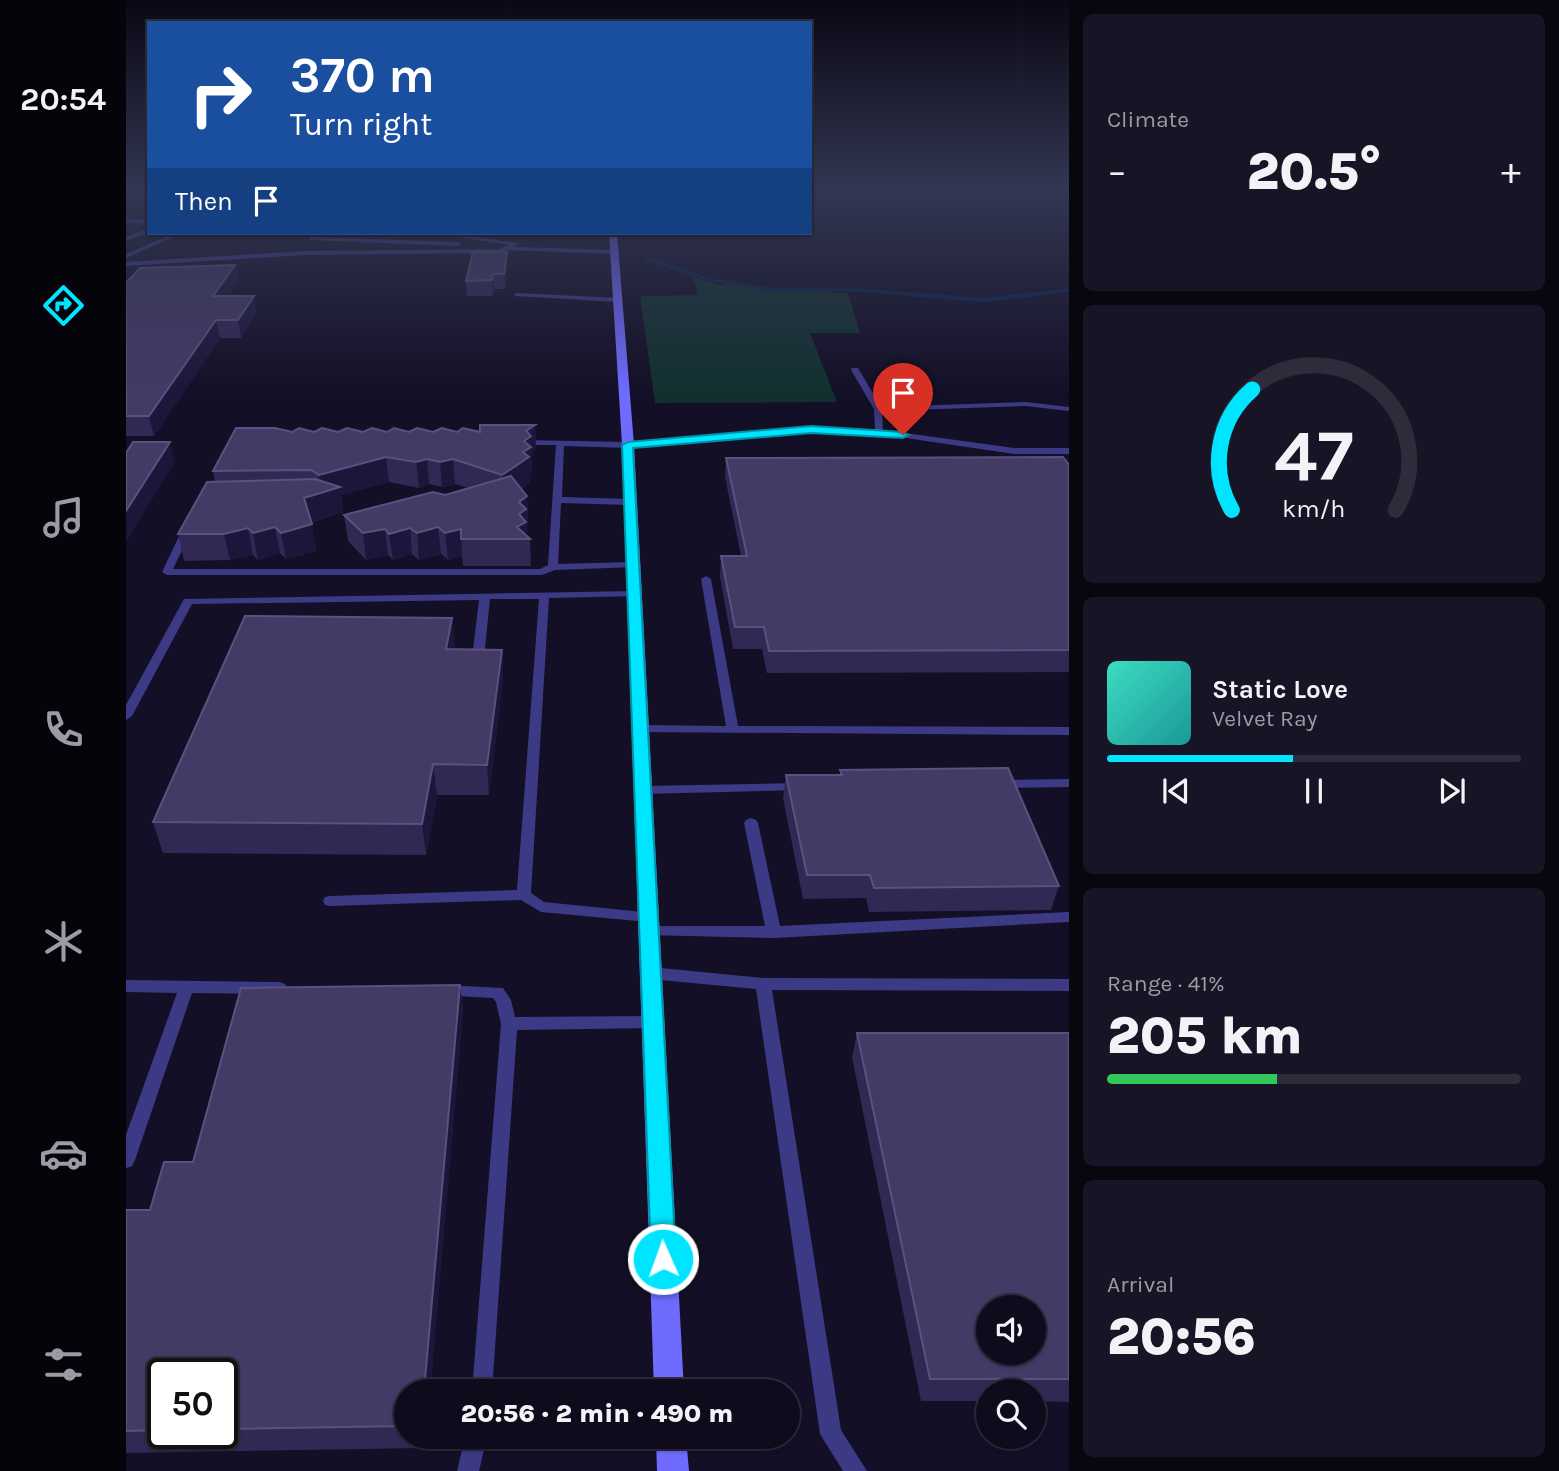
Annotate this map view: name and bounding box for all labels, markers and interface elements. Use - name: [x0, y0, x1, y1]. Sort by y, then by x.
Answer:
- text: 370 m: [290, 47, 435, 104]
- icon: right: [175, 49, 266, 140]
- text: 20:54: [20, 81, 106, 118]
- text: Turn right: [290, 106, 432, 143]
- text: Climate: [1107, 106, 1189, 133]
- text: 20.5°: [1246, 141, 1382, 202]
- text: −: [1107, 149, 1127, 194]
- text: +: [1501, 149, 1521, 194]
- icon: arrive: [247, 182, 285, 220]
- text: Then: [175, 186, 233, 217]
- icon: directions: [39, 281, 88, 330]
- pin: [873, 363, 933, 435]
- icon: arrive: [884, 374, 922, 412]
- text: 47: [1274, 414, 1354, 499]
- icon: music: [39, 493, 88, 542]
- text: km/h: [1282, 494, 1346, 523]
- text: Static Love: [1212, 674, 1348, 705]
- icon: phone: [39, 705, 88, 754]
- text: Velvet Ray: [1212, 705, 1317, 732]
- icon: previous: [1157, 772, 1195, 810]
- icon: pause: [1295, 772, 1333, 810]
- icon: next: [1433, 772, 1471, 810]
- icon: climate: [39, 917, 88, 966]
- text: Range · 41%: [1107, 970, 1225, 997]
- text: 205 km: [1107, 1005, 1303, 1066]
- icon: car: [39, 1129, 88, 1178]
- position arrow: [626, 1222, 700, 1296]
- text: Arrival: [1107, 1271, 1174, 1298]
- map controls: [976, 1295, 1046, 1449]
- button: sound: [976, 1295, 1046, 1365]
- text: 20:56: [1107, 1306, 1256, 1367]
- icon: filters: [39, 1340, 88, 1389]
- speed limit sign: 50: [147, 1358, 238, 1449]
- button: search: [976, 1379, 1046, 1449]
- text: 20:56 · 2 min · 490 m: [461, 1398, 733, 1429]

